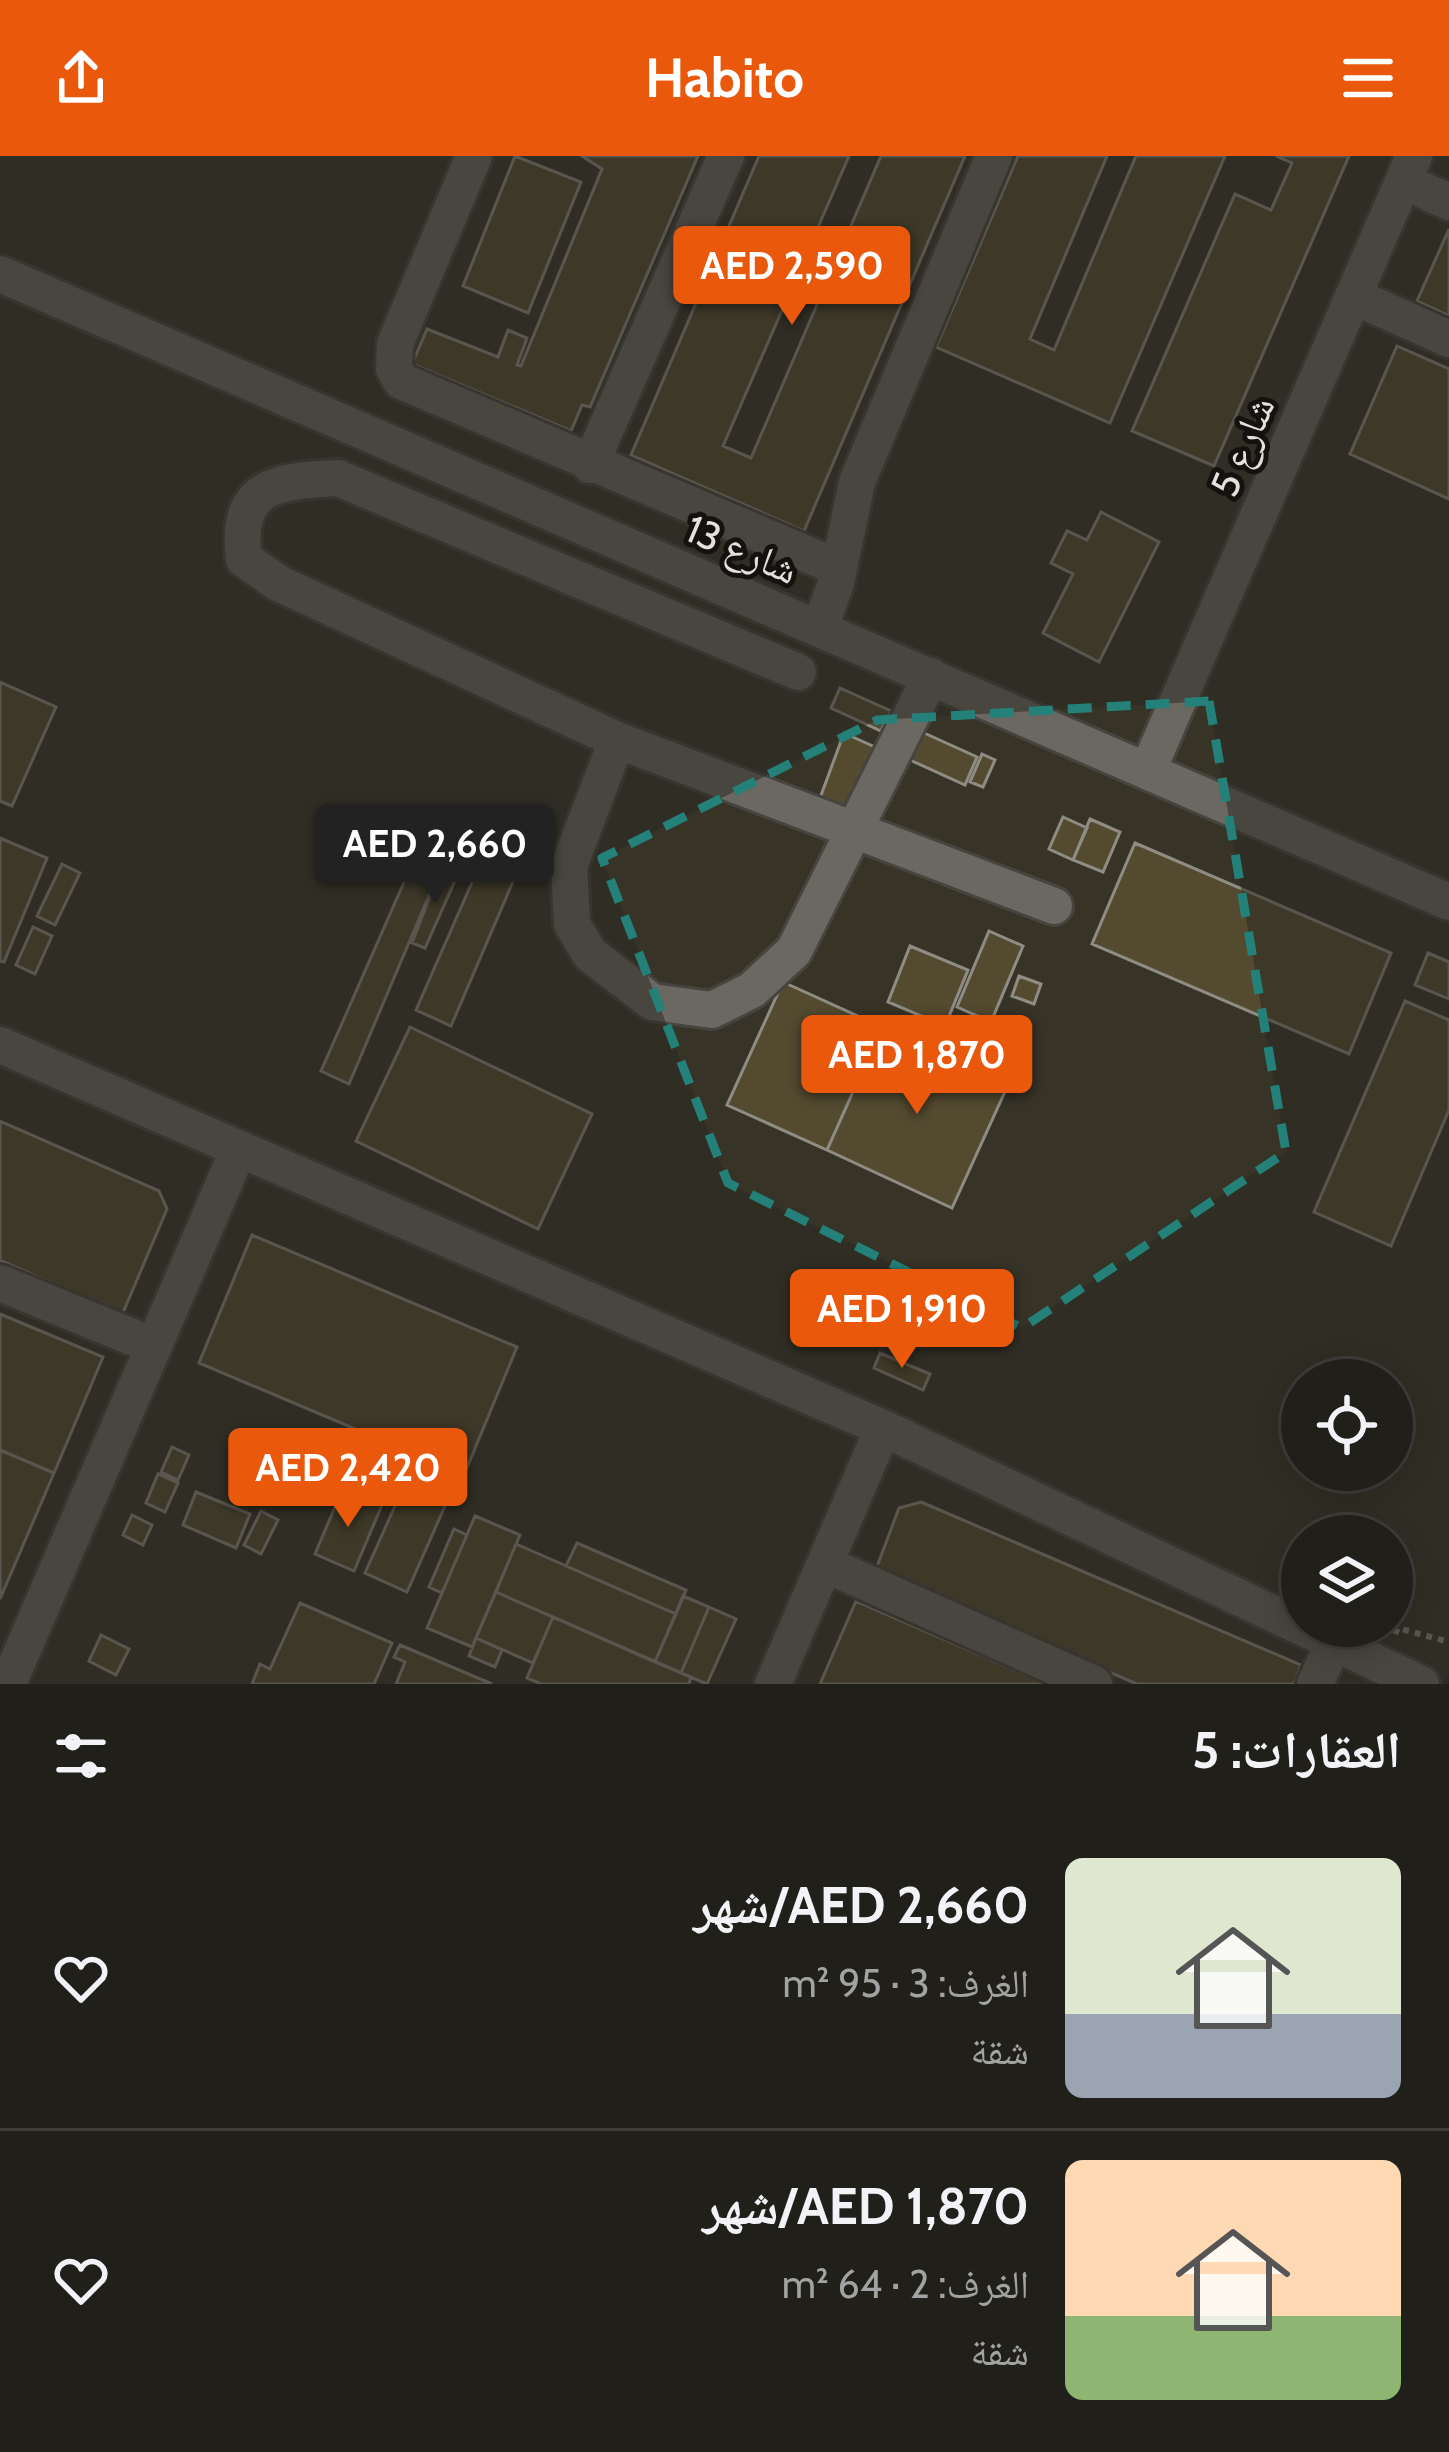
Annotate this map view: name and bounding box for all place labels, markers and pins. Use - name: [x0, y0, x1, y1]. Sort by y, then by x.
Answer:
- pin: AED 2,590: [655, 226, 929, 328]
- pin: AED 2,660: [298, 804, 572, 906]
- pin: AED 1,870: [780, 1015, 1054, 1117]
- pin: AED 1,910: [765, 1269, 1039, 1371]
- pin: AED 2,420: [211, 1428, 485, 1530]

